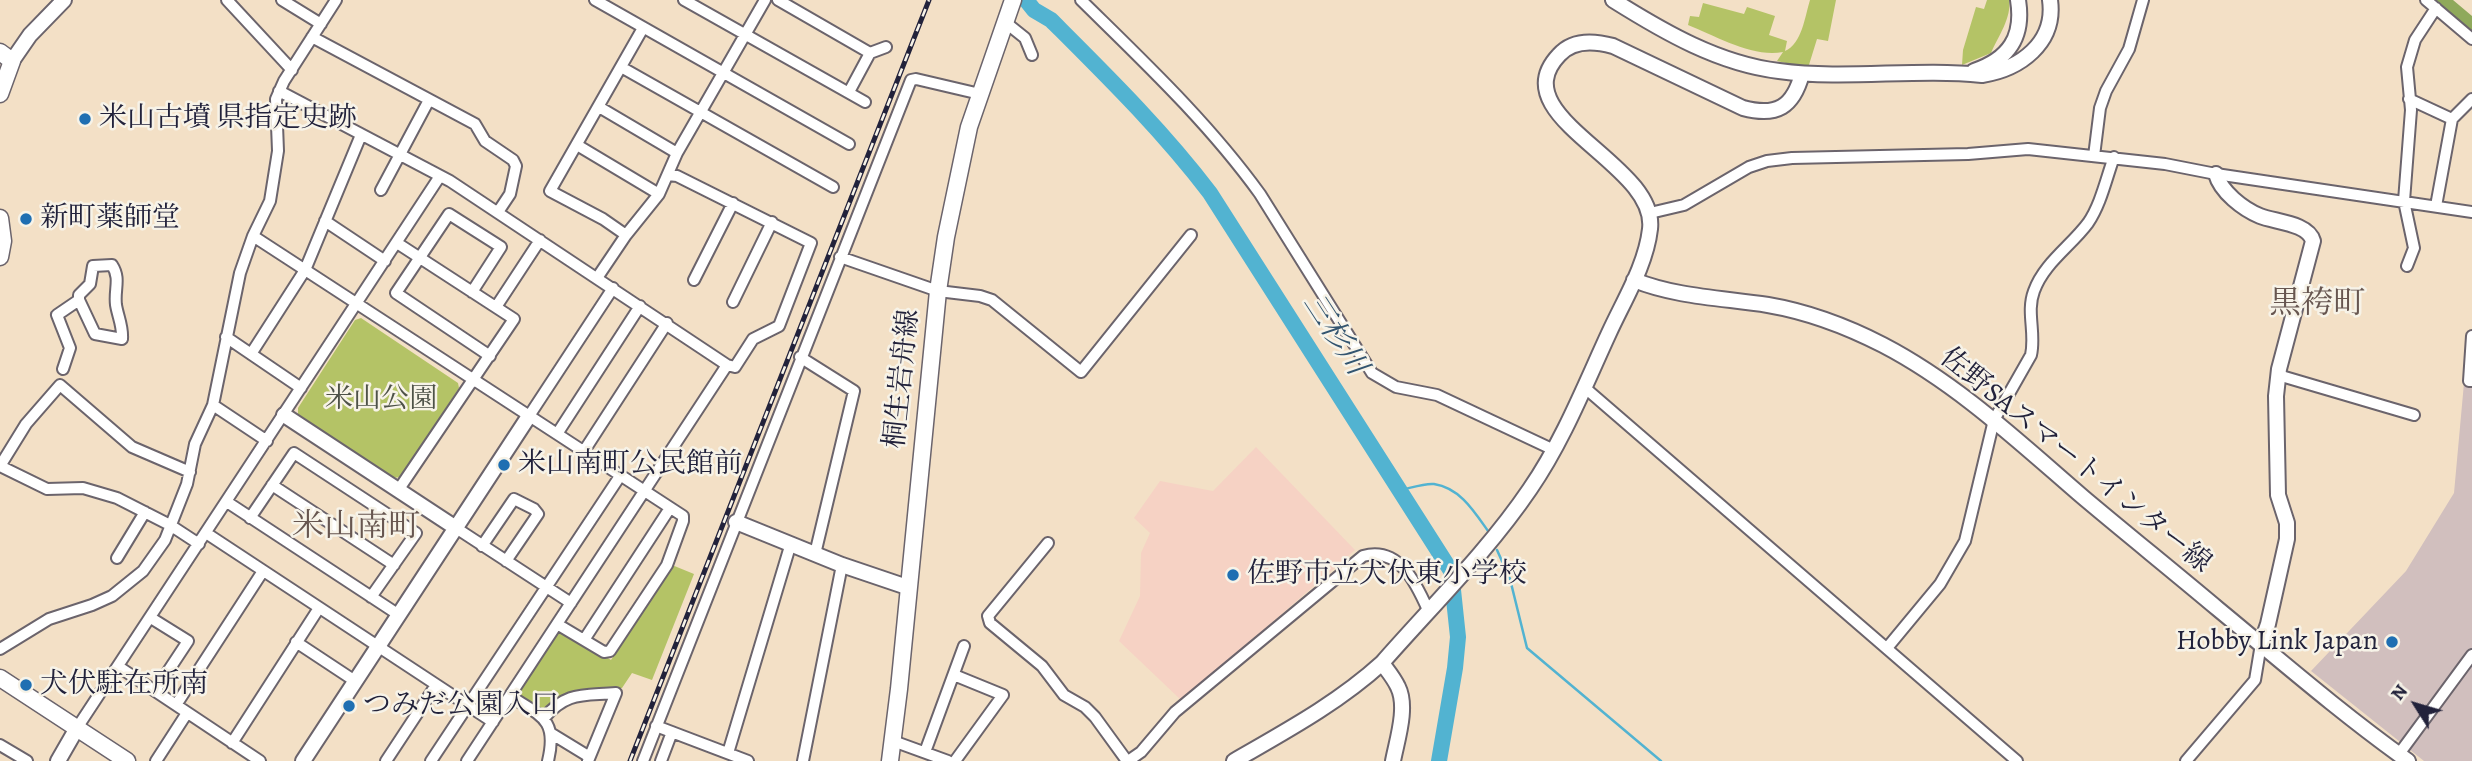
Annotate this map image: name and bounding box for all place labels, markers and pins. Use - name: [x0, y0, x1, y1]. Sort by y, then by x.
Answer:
- place label: 米山古墳 県指定史跡: [99, 102, 357, 136]
- marker: 米山古墳 県指定史跡: [77, 111, 93, 127]
- place label: 新町薬師堂: [40, 202, 180, 236]
- marker: 新町薬師堂: [18, 211, 34, 227]
- place label: 米山南町公民館前: [518, 448, 742, 482]
- marker: 米山南町公民館前: [496, 457, 512, 473]
- place label: 佐野市立犬伏東小学校: [1247, 558, 1527, 592]
- marker: 佐野市立犬伏東小学校: [1225, 567, 1241, 583]
- place label: Hobby Link Japan: [2176, 625, 2378, 659]
- marker: Hobby Link Japan: [2384, 634, 2400, 650]
- place label: 犬伏駐在所南: [40, 668, 208, 702]
- marker: 犬伏駐在所南: [18, 677, 34, 693]
- place label: つみだ公園入口: [363, 689, 559, 723]
- marker: つみだ公園入口: [341, 698, 357, 714]

